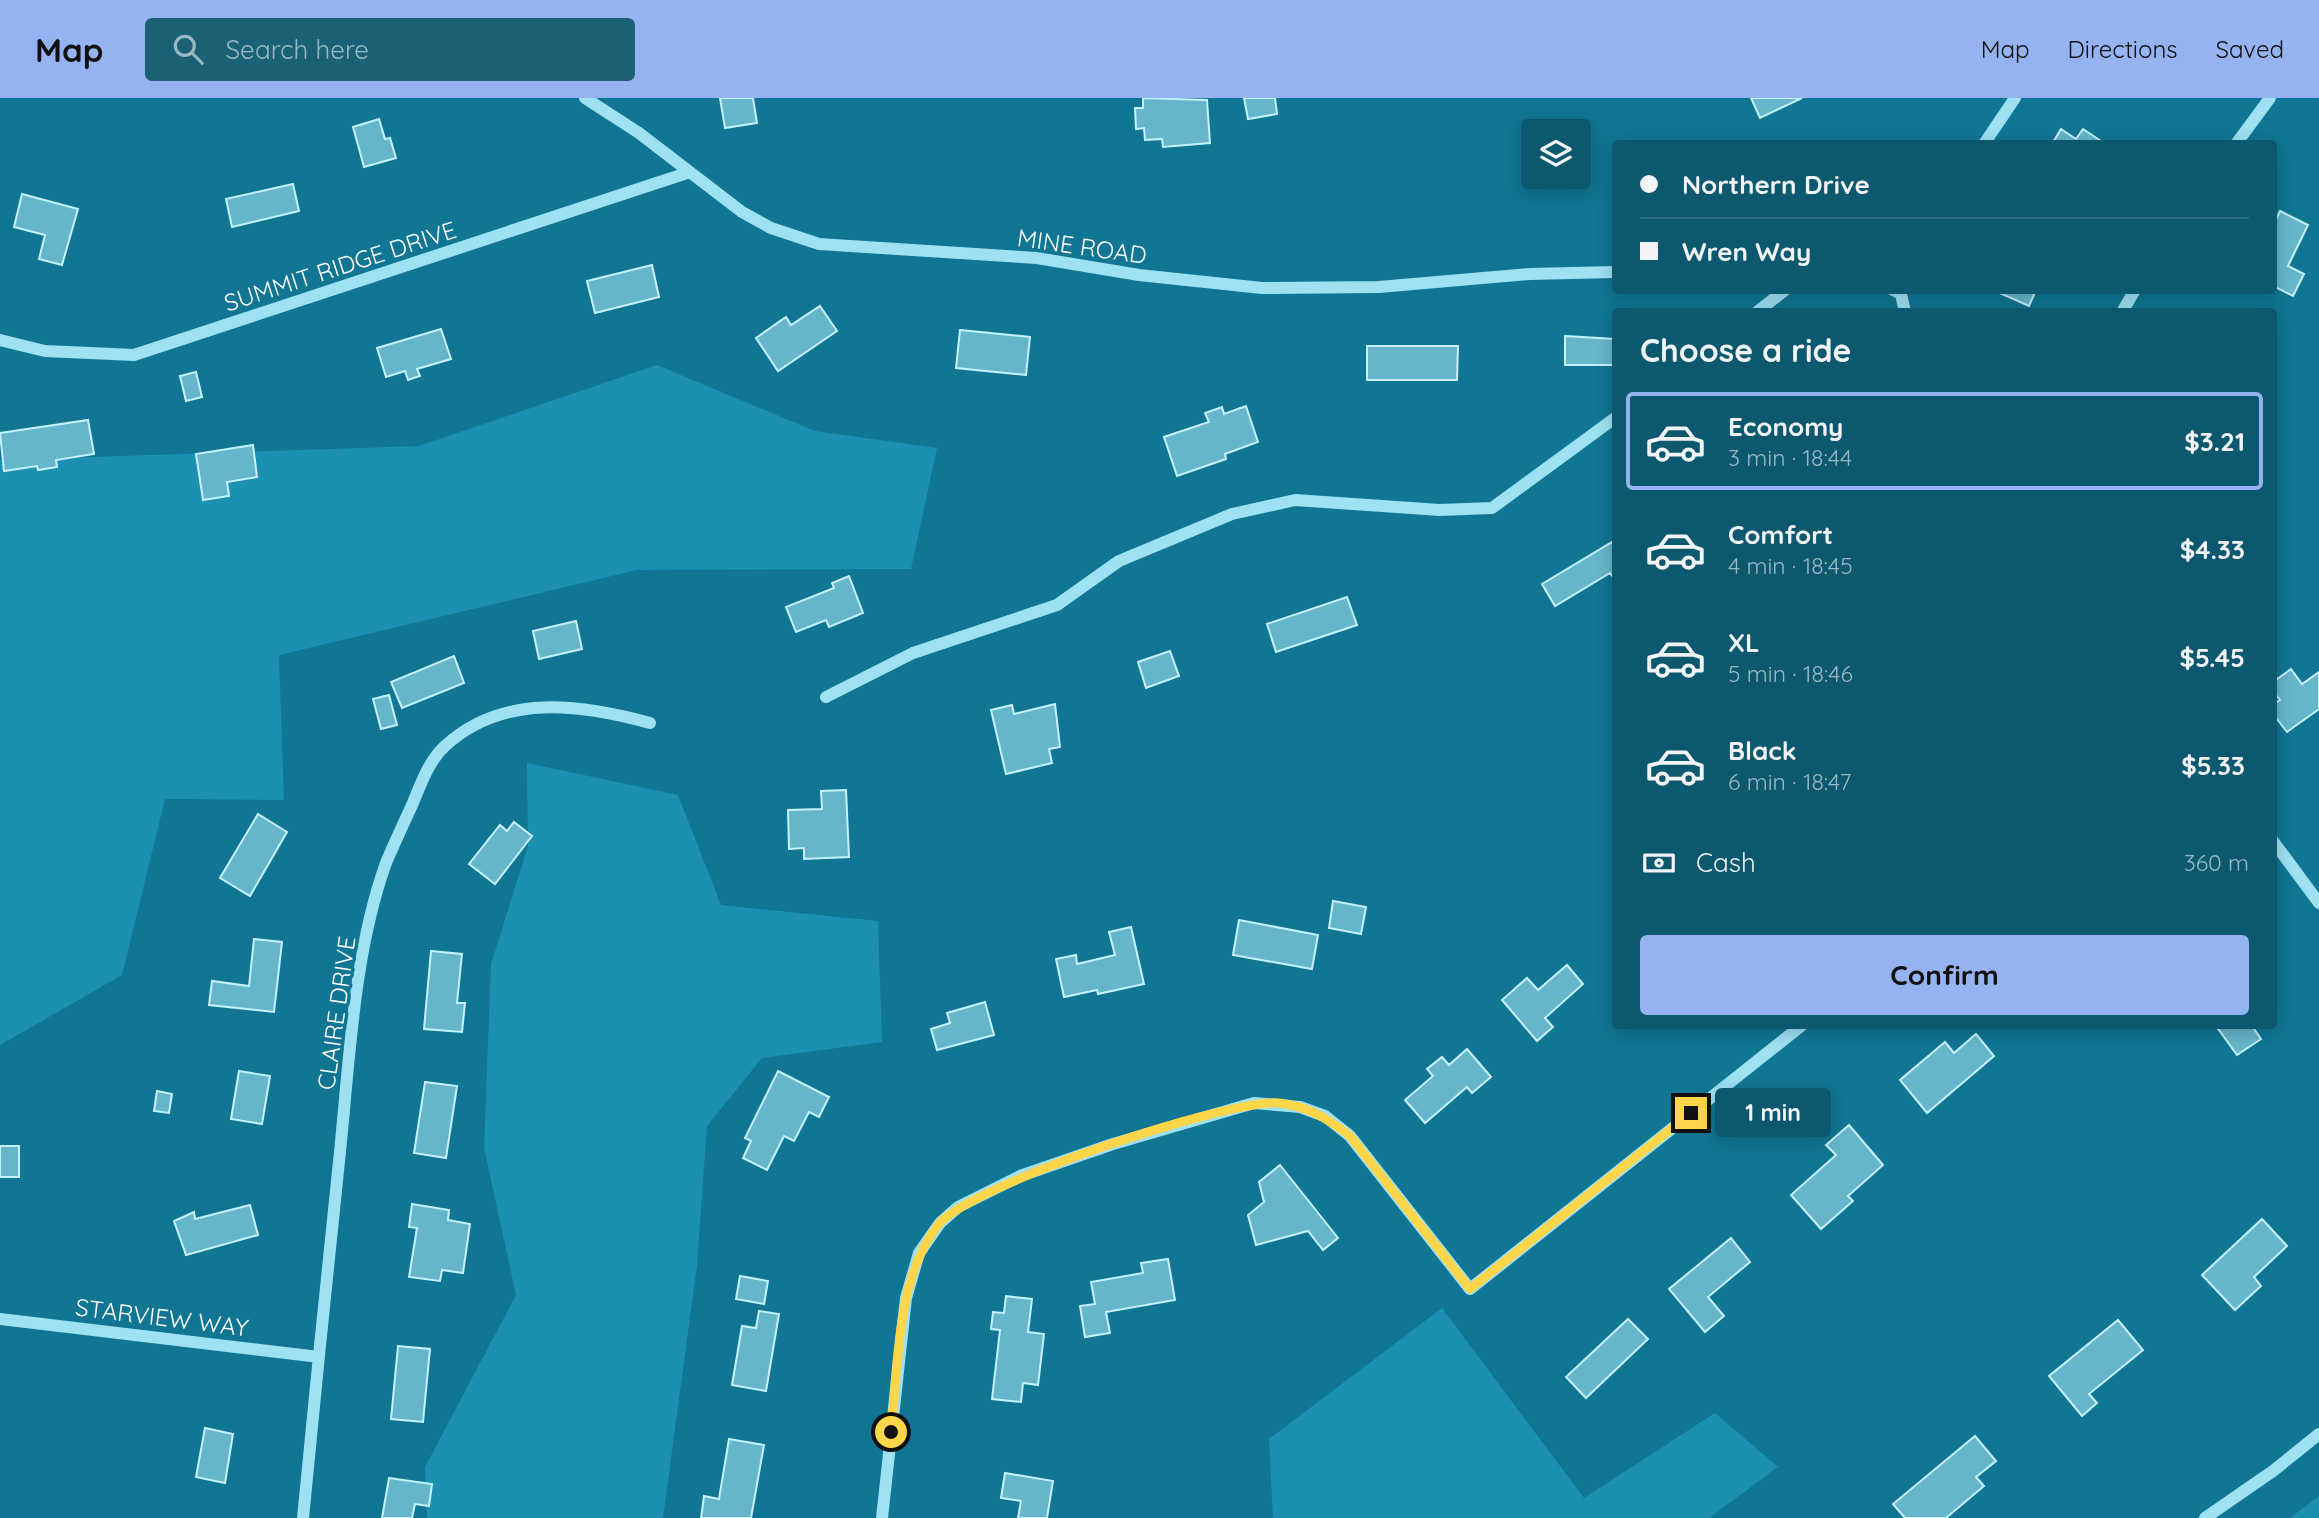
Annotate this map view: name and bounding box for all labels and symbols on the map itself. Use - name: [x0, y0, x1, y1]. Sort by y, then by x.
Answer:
- street label: SUMMIT RIDGE DRIVE: [220, 214, 460, 318]
- street label: MINE ROAD: [1015, 222, 1149, 270]
- street label: CLAIRE DRIVE: [310, 934, 362, 1092]
- callout: 1 min: [1716, 1088, 1831, 1138]
- route end: [1675, 1097, 1707, 1129]
- street label: STARVIEW WAY: [74, 1292, 250, 1342]
- route start: [875, 1416, 907, 1448]

